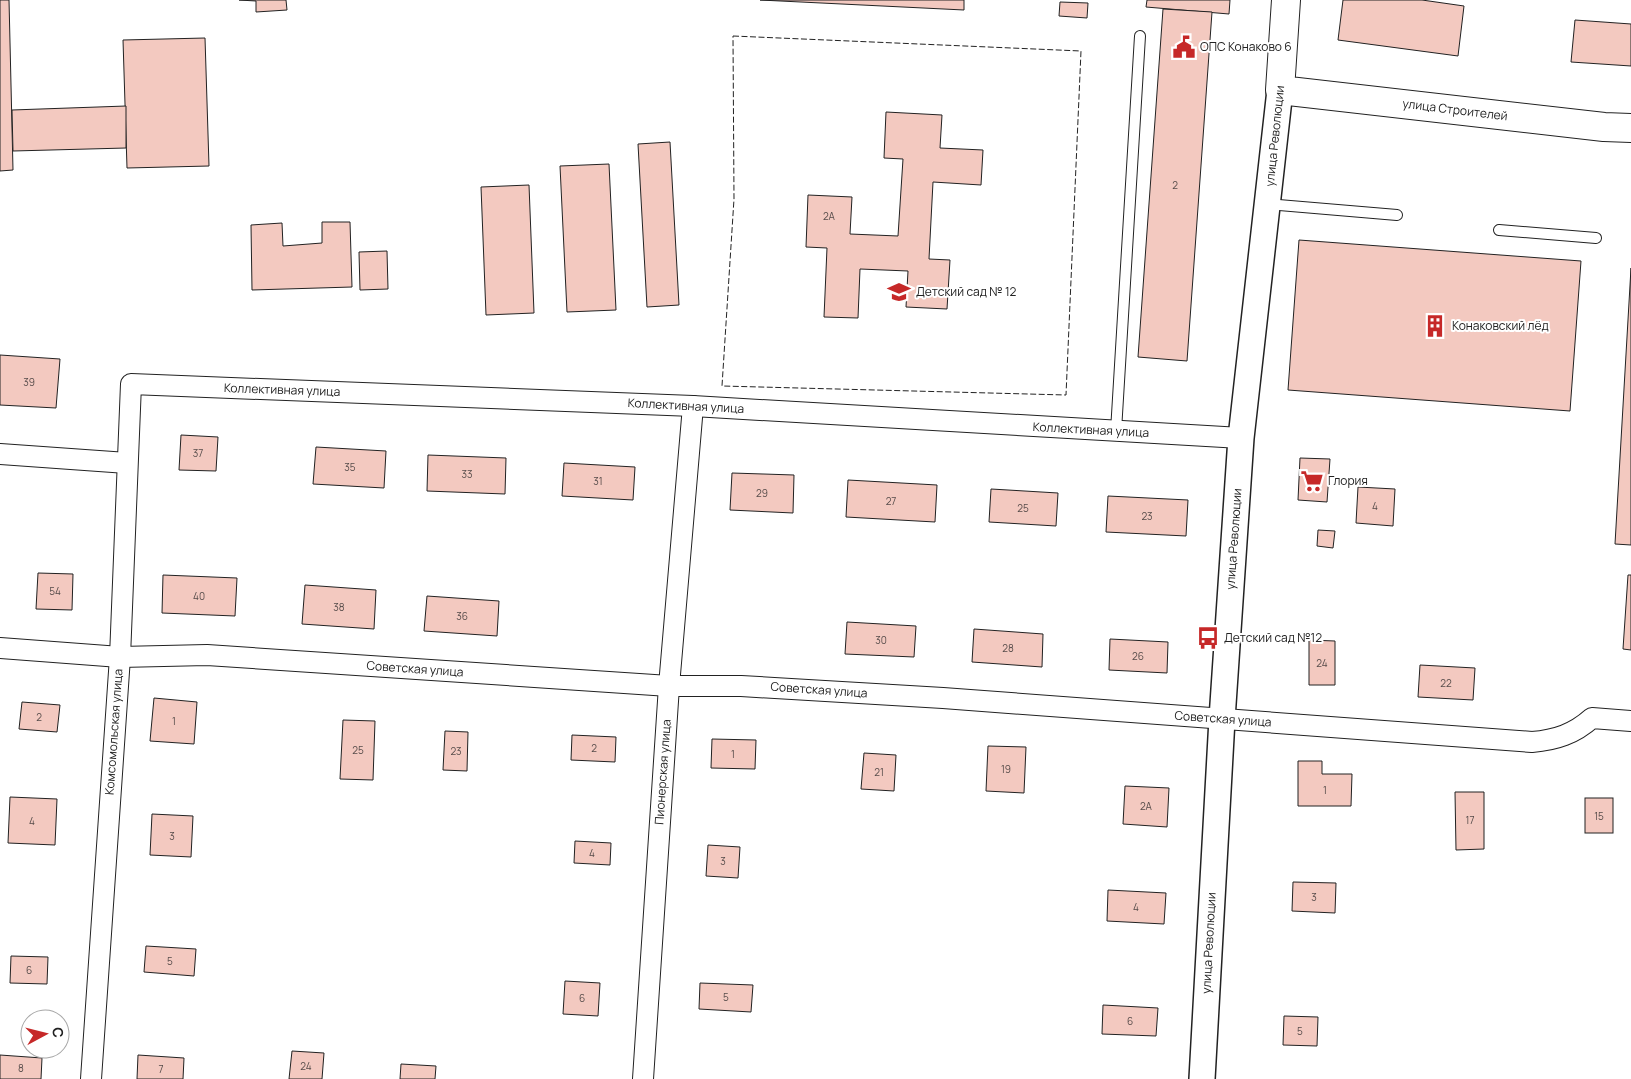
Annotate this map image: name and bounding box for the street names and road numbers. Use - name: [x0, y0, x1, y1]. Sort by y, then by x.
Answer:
- street label: улица Революции: [1261, 85, 1288, 187]
- street label: улица Строителей: [1401, 95, 1509, 124]
- street label: Коллективная улица: [223, 379, 341, 400]
- street label: Коллективная улица: [627, 394, 745, 417]
- street label: Коллективная улица: [1032, 418, 1150, 441]
- street label: улица Революции: [1221, 488, 1246, 590]
- street label: Советская улица: [366, 657, 464, 680]
- street label: Комсомольская улица: [101, 668, 126, 796]
- street label: Советская улица: [770, 678, 868, 701]
- street label: Советская улица: [1174, 707, 1272, 730]
- street label: Пионерская улица: [650, 719, 675, 825]
- street label: улица Революции: [1197, 892, 1220, 994]

